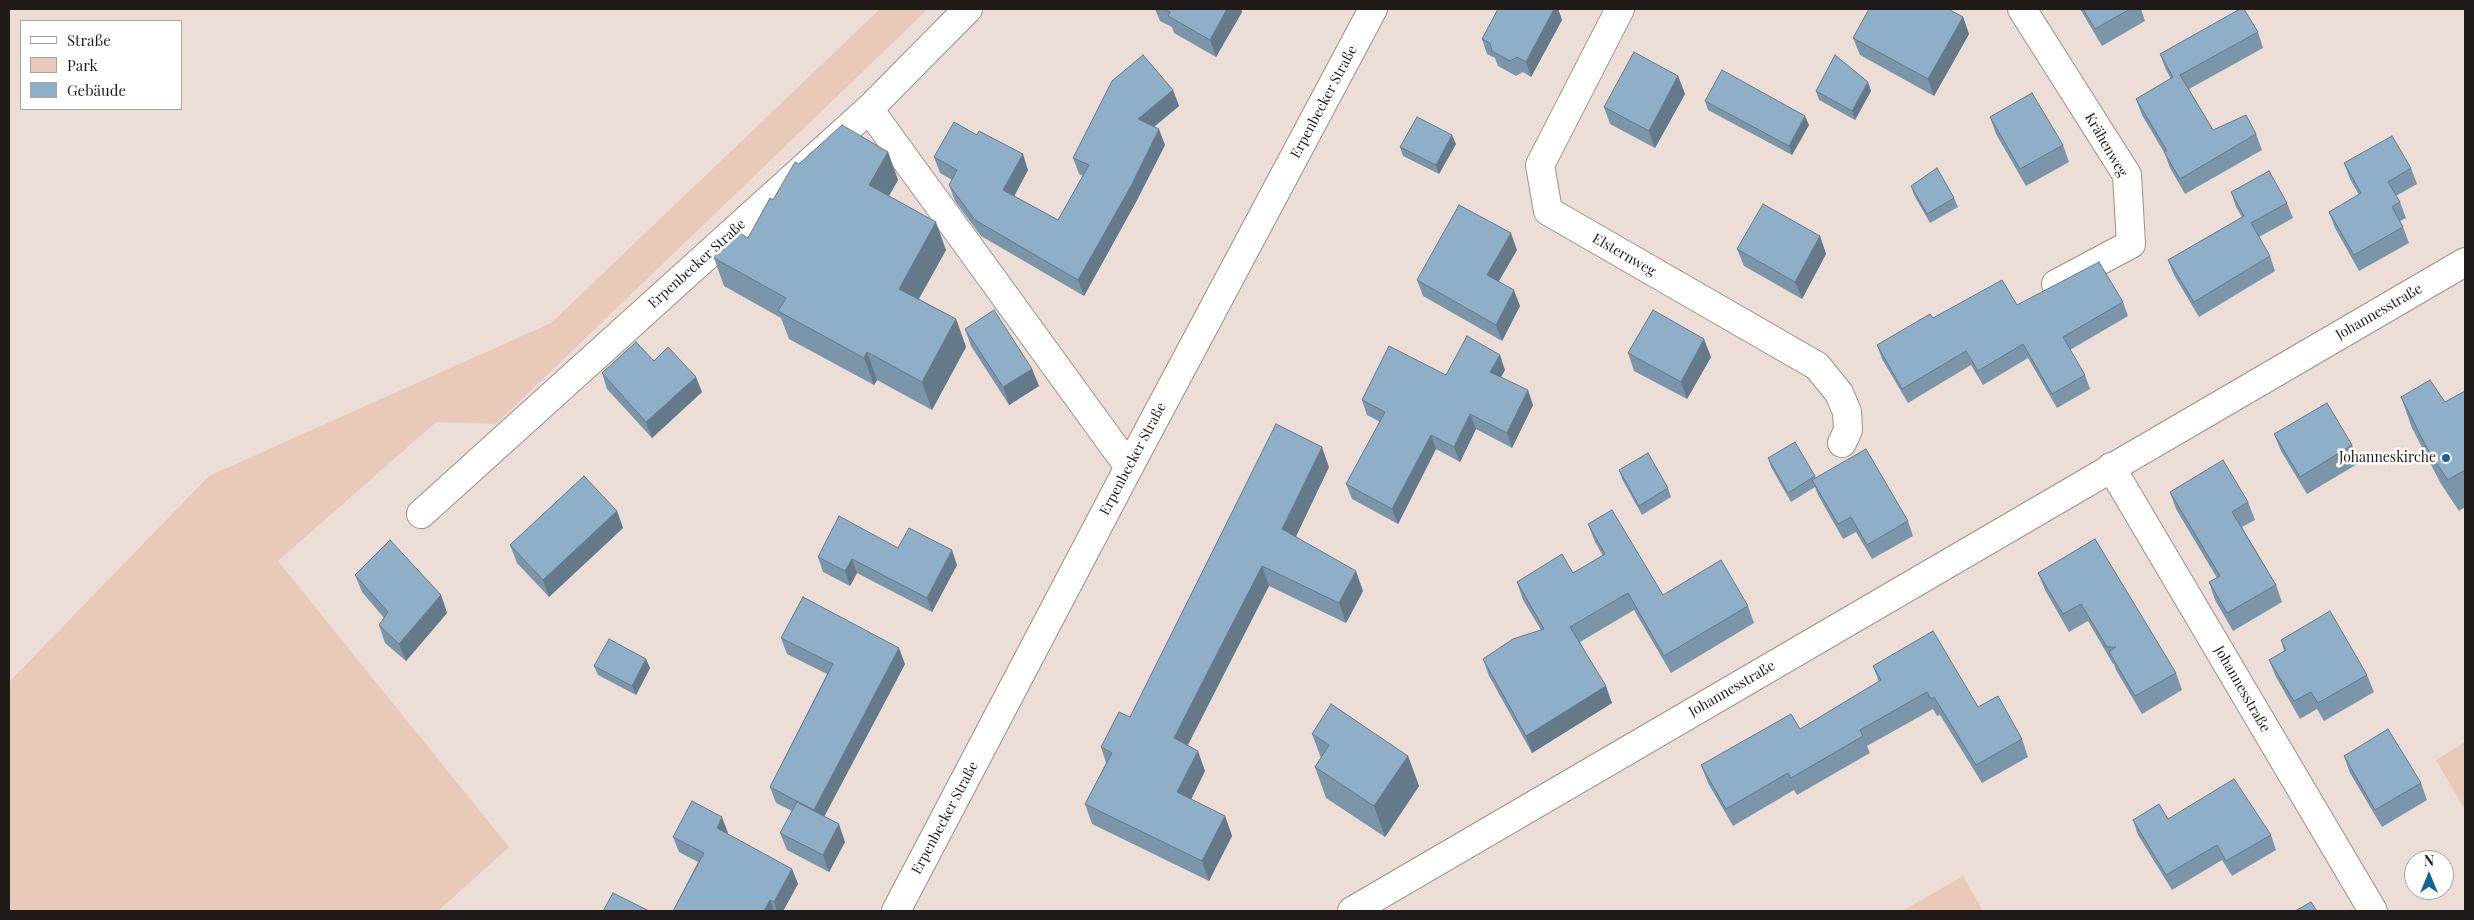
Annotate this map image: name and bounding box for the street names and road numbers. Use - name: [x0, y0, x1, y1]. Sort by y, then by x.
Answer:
- street label: Erpenbecker Straße: [1287, 43, 1361, 161]
- street label: Krähenweg: [2081, 110, 2131, 180]
- street label: Erpenbecker Straße: [645, 216, 749, 312]
- street label: Elsternweg: [1589, 230, 1659, 280]
- street label: Johannesstraße: [2333, 281, 2425, 343]
- street label: Erpenbecker Straße: [1096, 400, 1170, 518]
- street label: Johannesstraße: [2211, 643, 2273, 735]
- street label: Johannesstraße: [1686, 658, 1778, 720]
- street label: Erpenbecker Straße: [908, 759, 982, 877]

